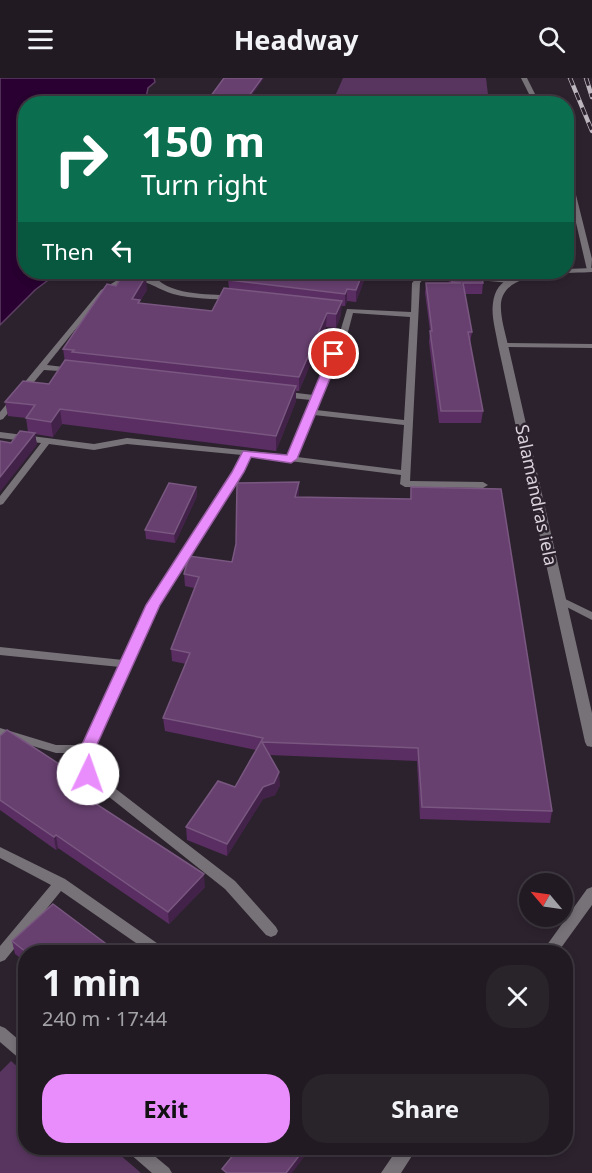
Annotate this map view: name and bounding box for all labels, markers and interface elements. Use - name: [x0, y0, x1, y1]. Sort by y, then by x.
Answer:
- text: Headway: [234, 21, 358, 58]
- icon: menu: [24, 23, 57, 56]
- icon: search: [535, 23, 568, 56]
- text: 150 m: [141, 112, 265, 169]
- icon: right: [42, 120, 120, 198]
- text: Turn right: [141, 166, 267, 203]
- icon: left: [106, 234, 139, 267]
- text: Then: [42, 236, 94, 266]
- pin: [308, 328, 359, 379]
- icon: arrive: [317, 337, 350, 370]
- street label: Salamandras iela: [510, 422, 564, 568]
- position arrow: [56, 742, 120, 806]
- north arrow: [519, 873, 573, 927]
- map controls: [519, 873, 573, 927]
- text: 1 min: [42, 958, 141, 1007]
- button: close: [486, 965, 549, 1028]
- text: 240 m · 17:44: [42, 1005, 167, 1032]
- button: Exit: [42, 1074, 290, 1143]
- button: Share: [302, 1074, 549, 1143]

